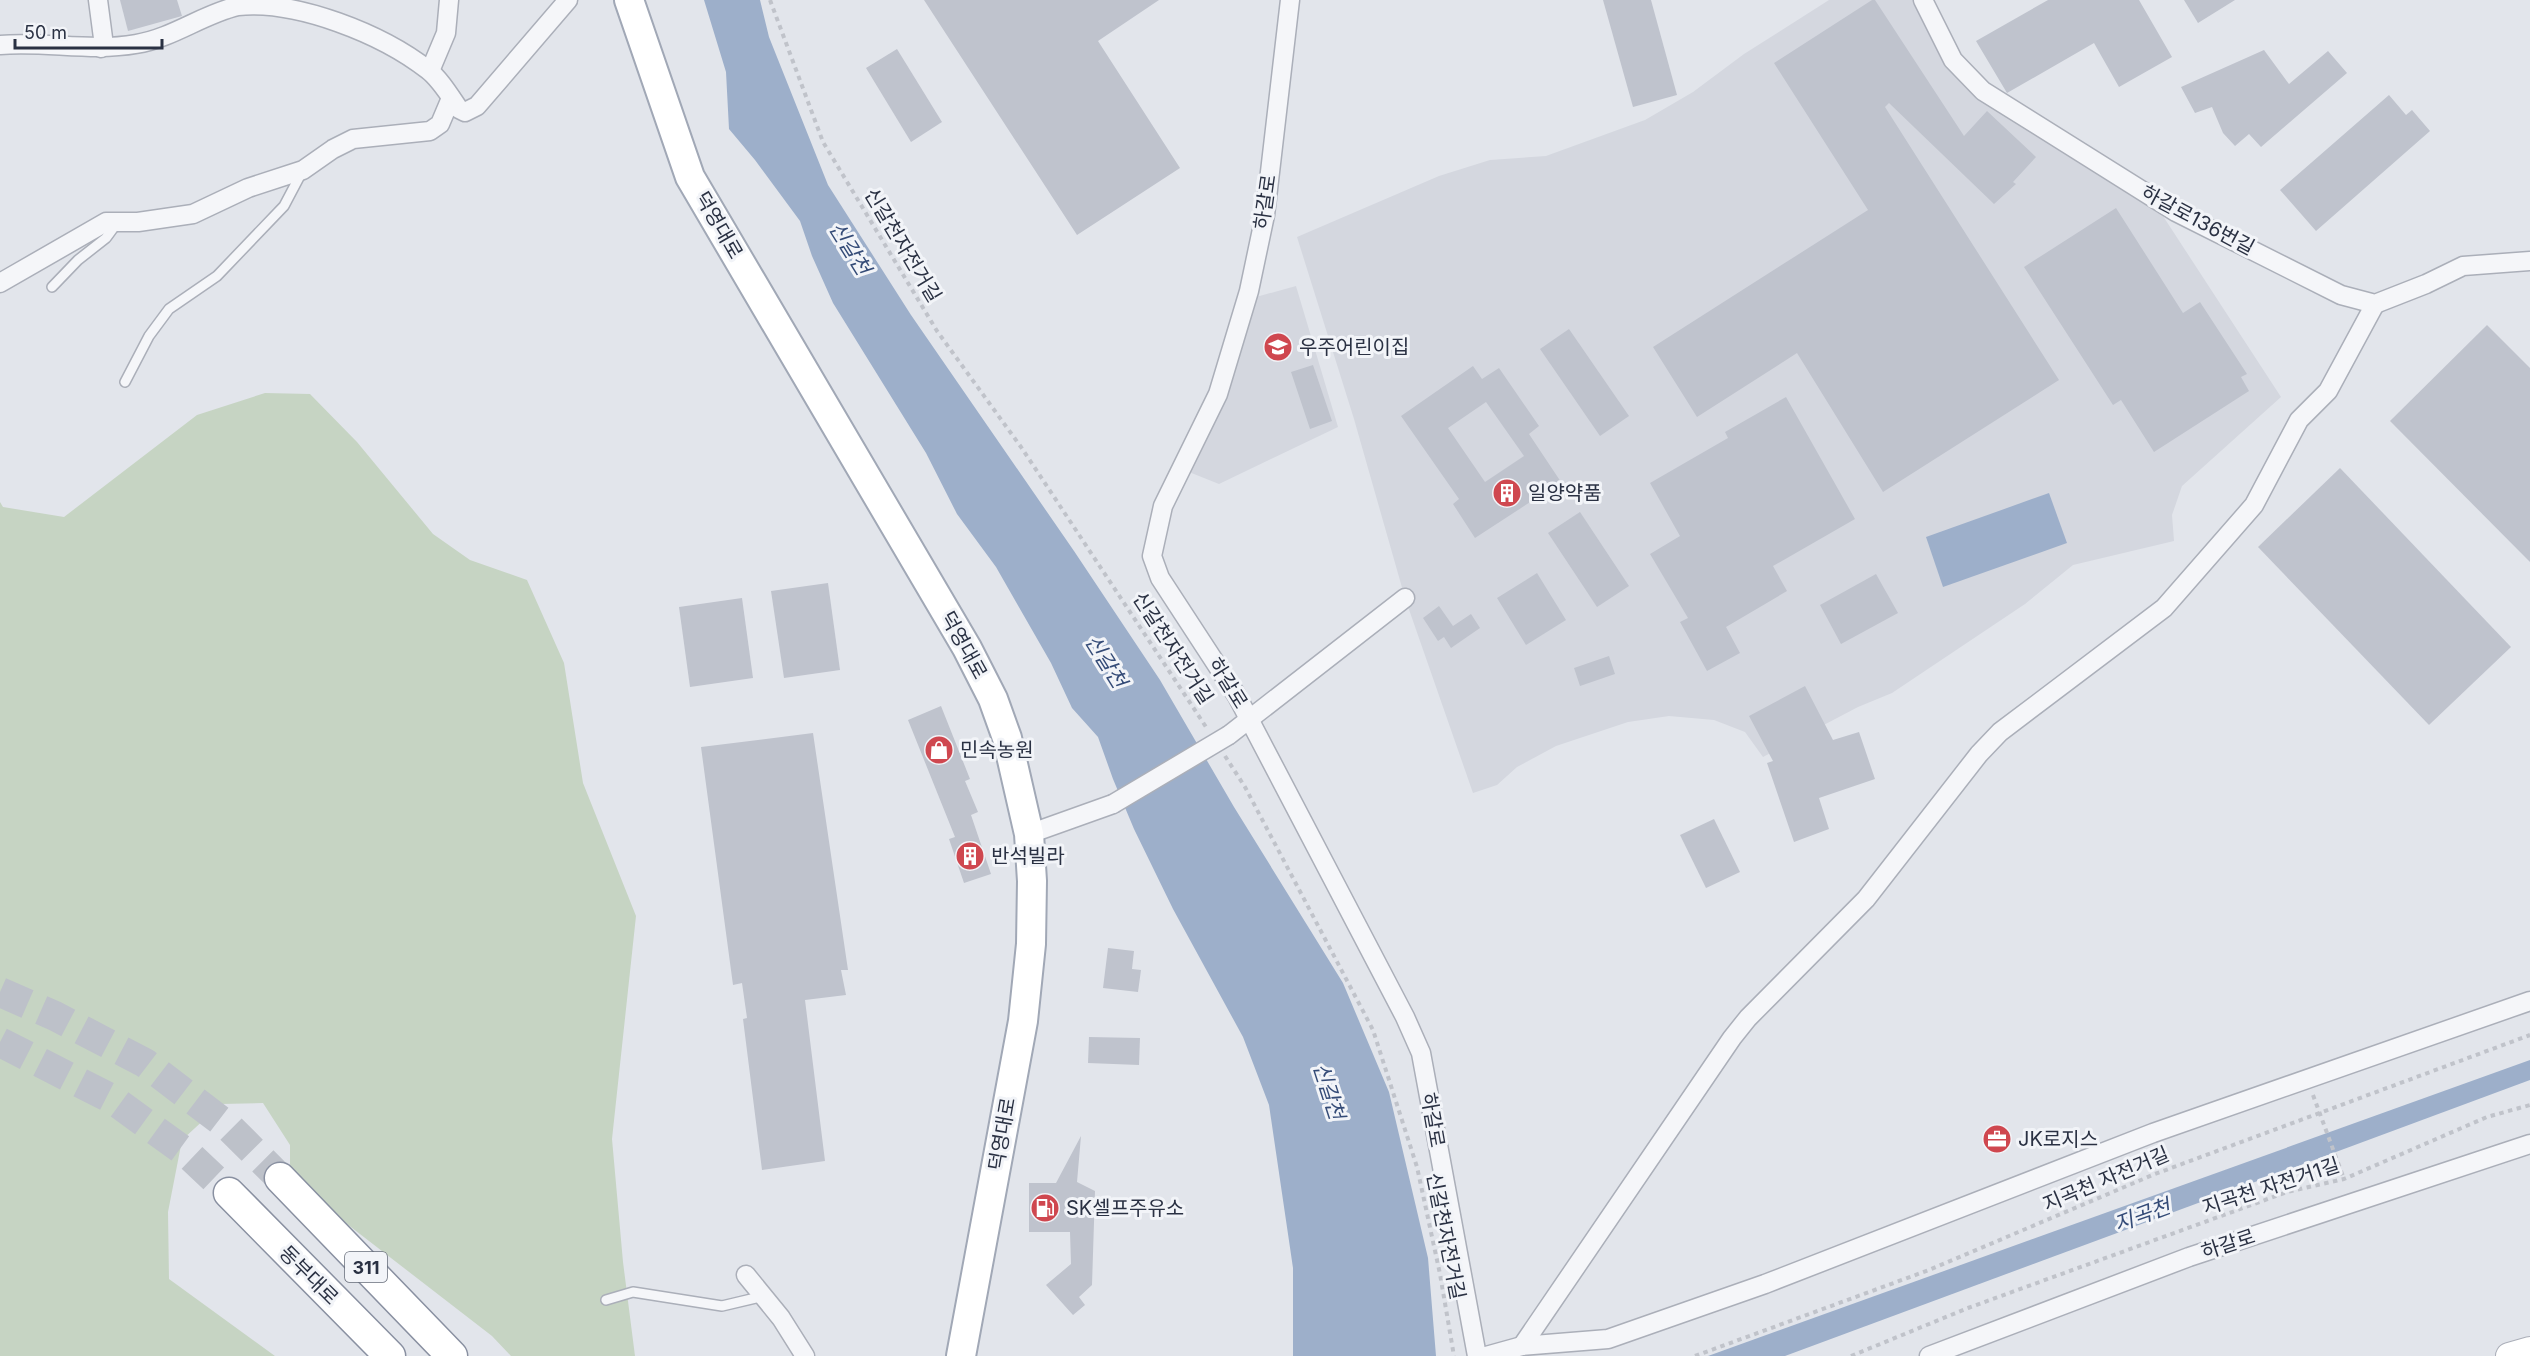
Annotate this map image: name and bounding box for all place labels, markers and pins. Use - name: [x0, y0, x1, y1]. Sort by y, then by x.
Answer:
- school or university icon: 우주어린이집: [1262, 331, 1294, 363]
- place label: 우주어린이집: [1299, 335, 1409, 359]
- building icon: 일양약품: [1491, 477, 1523, 509]
- place label: 일양약품: [1528, 481, 1602, 505]
- shop icon: 민속농원: [923, 734, 955, 766]
- place label: 민속농원: [960, 738, 1034, 762]
- building icon: 반석빌라: [954, 840, 986, 872]
- place label: 반석빌라: [991, 844, 1065, 868]
- office icon: JK로지스: [1981, 1123, 2013, 1155]
- place label: JK로지스: [2018, 1127, 2098, 1151]
- fuel station icon: SK셀프주유소: [1029, 1192, 1061, 1224]
- place label: SK셀프주유소: [1066, 1196, 1184, 1220]

